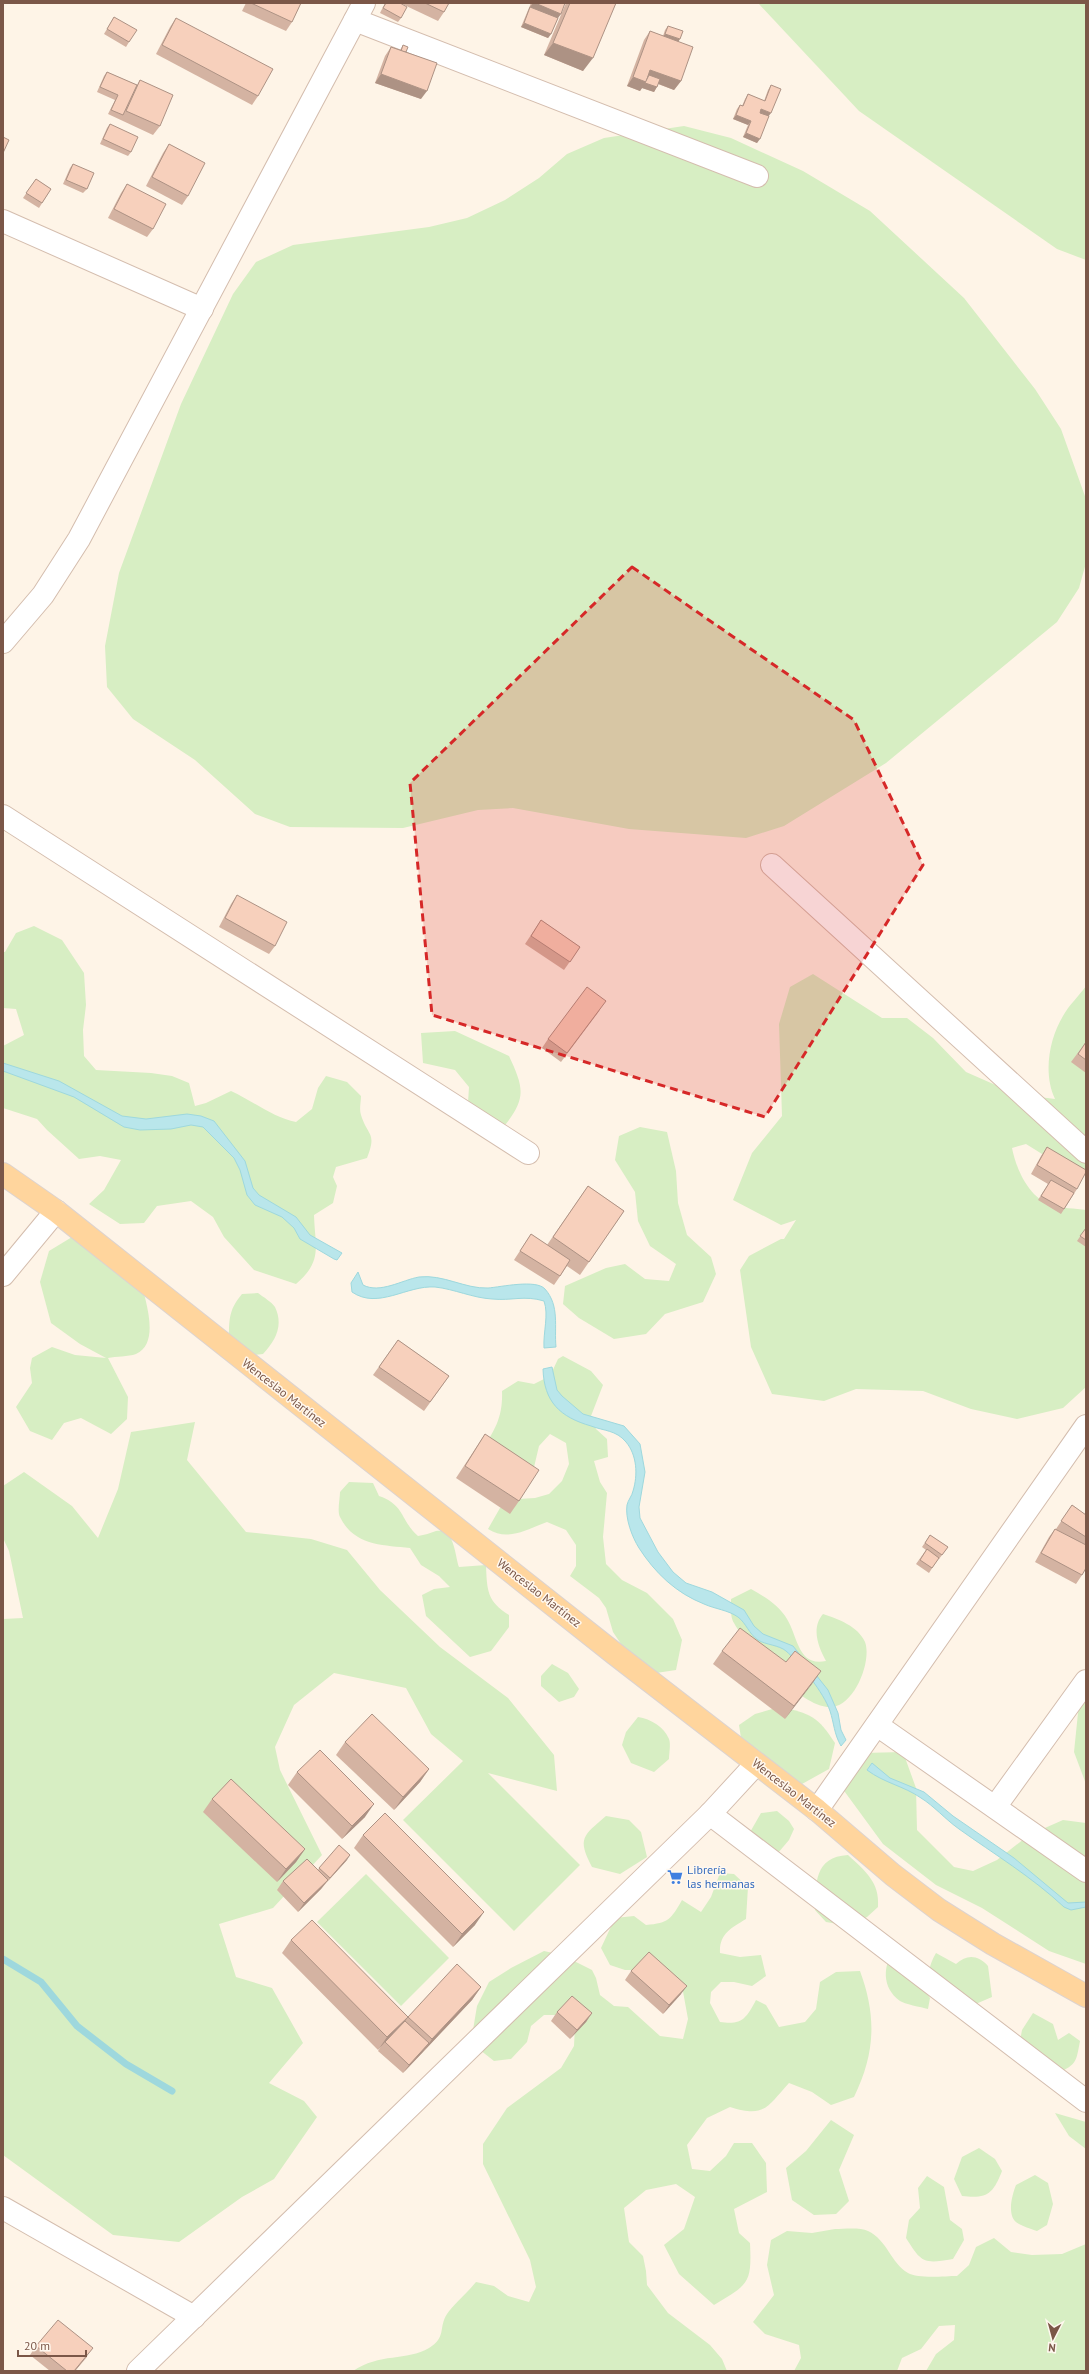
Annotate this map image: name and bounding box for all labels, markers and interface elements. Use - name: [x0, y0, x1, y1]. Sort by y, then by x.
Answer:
- street label: Wenceslao Martínez: [239, 1355, 329, 1430]
- street label: Wenceslao Martínez: [494, 1555, 584, 1630]
- street label: Wenceslao Martínez: [749, 1755, 839, 1830]
- place label: Librería las hermanas: [687, 1862, 755, 1891]
- supermarket icon: Librería las hermanas: [666, 1868, 684, 1886]
- north arrow: [1033, 2318, 1073, 2358]
- scale bar: [18, 2332, 86, 2358]
- text: 20 m: [24, 2338, 50, 2353]
- text: N: [1048, 2341, 1056, 2355]

